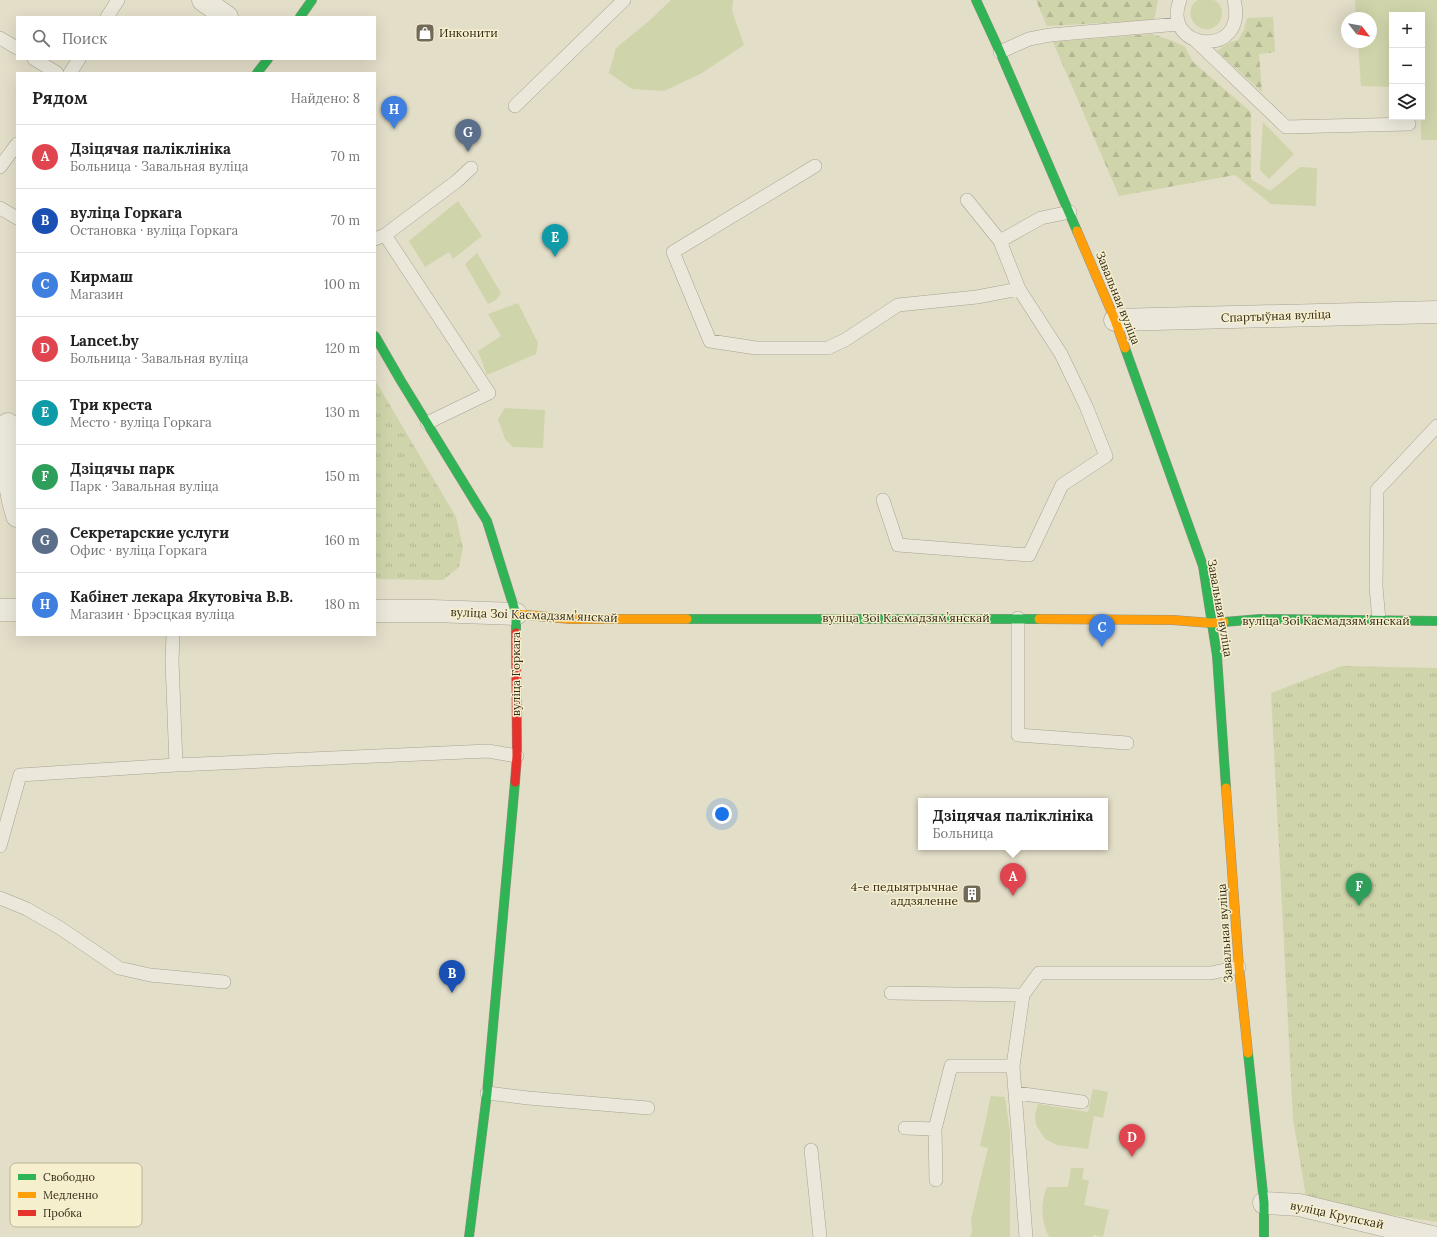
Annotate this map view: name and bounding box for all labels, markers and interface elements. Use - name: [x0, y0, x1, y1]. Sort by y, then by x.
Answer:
- north arrow: [1341, 12, 1377, 48]
- map controls: [1389, 12, 1425, 120]
- button: +: [1389, 12, 1425, 48]
- search box: [16, 16, 376, 60]
- shop icon: Инконити: [414, 22, 436, 44]
- place label: Инконити: [439, 25, 498, 40]
- icon: search: [30, 27, 52, 49]
- text: Поиск: [62, 29, 107, 48]
- button: −: [1389, 48, 1425, 84]
- button: layers: [1389, 84, 1425, 120]
- text: Рядом: [32, 87, 88, 109]
- text: Найдено: 8: [291, 90, 360, 107]
- pin: H: [381, 96, 407, 129]
- pin: G: [455, 119, 481, 152]
- text: Дзіцячая паліклініка: [70, 139, 231, 158]
- text: A: [41, 148, 49, 165]
- text: 70 m: [331, 148, 360, 165]
- text: Больница · Завальная вуліца: [70, 158, 248, 175]
- text: вуліца Горкага: [70, 203, 182, 222]
- text: B: [41, 212, 49, 229]
- text: 70 m: [331, 212, 360, 229]
- text: Остановка · вуліца Горкага: [70, 222, 238, 239]
- pin: E: [542, 224, 568, 257]
- street label: Завальная вуліца: [1093, 249, 1144, 347]
- text: Кирмаш: [70, 267, 133, 286]
- text: C: [41, 276, 49, 293]
- text: 100 m: [324, 276, 360, 293]
- text: Магазин: [70, 286, 123, 303]
- street label: Спартыўная вуліца: [1221, 306, 1331, 325]
- text: Lancet.by: [70, 331, 139, 350]
- text: D: [40, 340, 50, 357]
- text: 120 m: [325, 340, 360, 357]
- text: Больница · Завальная вуліца: [70, 350, 248, 367]
- text: Три креста: [70, 395, 152, 414]
- text: E: [41, 404, 49, 421]
- text: 130 m: [325, 404, 360, 421]
- text: Место · вуліца Горкага: [70, 414, 212, 431]
- text: Дзіцячы парк: [70, 459, 175, 478]
- text: F: [41, 468, 49, 485]
- text: 150 m: [325, 468, 360, 485]
- text: Парк · Завальная вуліца: [70, 478, 219, 495]
- text: Секретарские услуги: [70, 523, 229, 542]
- text: G: [40, 532, 50, 549]
- text: 160 m: [325, 532, 360, 549]
- text: Офис · вуліца Горкага: [70, 542, 207, 559]
- street label: Завальная вуліца: [1204, 558, 1236, 658]
- text: Кабінет лекара Якутовіча В.В.: [70, 587, 293, 606]
- text: H: [40, 596, 50, 613]
- text: 180 m: [325, 596, 360, 613]
- street label: вуліца Зоі Касмадзямʼянскай: [450, 604, 618, 625]
- text: Магазин · Брэсцкая вуліца: [70, 606, 235, 623]
- street label: вуліца Зоі Касмадзямʼянскай: [822, 610, 990, 625]
- street label: вуліца Зоі Касмадзямʼянскай: [1242, 613, 1410, 628]
- pin: C: [1089, 614, 1115, 647]
- street label: вуліца Горкага: [508, 632, 523, 716]
- popup: [918, 798, 1108, 850]
- your location: [712, 804, 732, 824]
- text: Дзіцячая паліклініка: [933, 806, 1093, 825]
- text: Больница: [933, 825, 993, 842]
- pin: A: [1000, 863, 1026, 896]
- pin: F: [1346, 873, 1372, 906]
- place label: 4-е педыятрычнае аддзяленне: [851, 879, 958, 908]
- building icon: 4-е педыятрычнае аддзяленне: [961, 883, 983, 905]
- street label: Завальная вуліца: [1214, 883, 1235, 983]
- pin: B: [439, 960, 465, 993]
- pin: D: [1119, 1124, 1145, 1157]
- legend: [10, 1163, 142, 1227]
- text: Свободно: [43, 1170, 95, 1184]
- text: Медленно: [43, 1188, 98, 1202]
- street label: вуліца Крупскай: [1289, 1197, 1385, 1232]
- text: Пробка: [43, 1206, 82, 1220]

